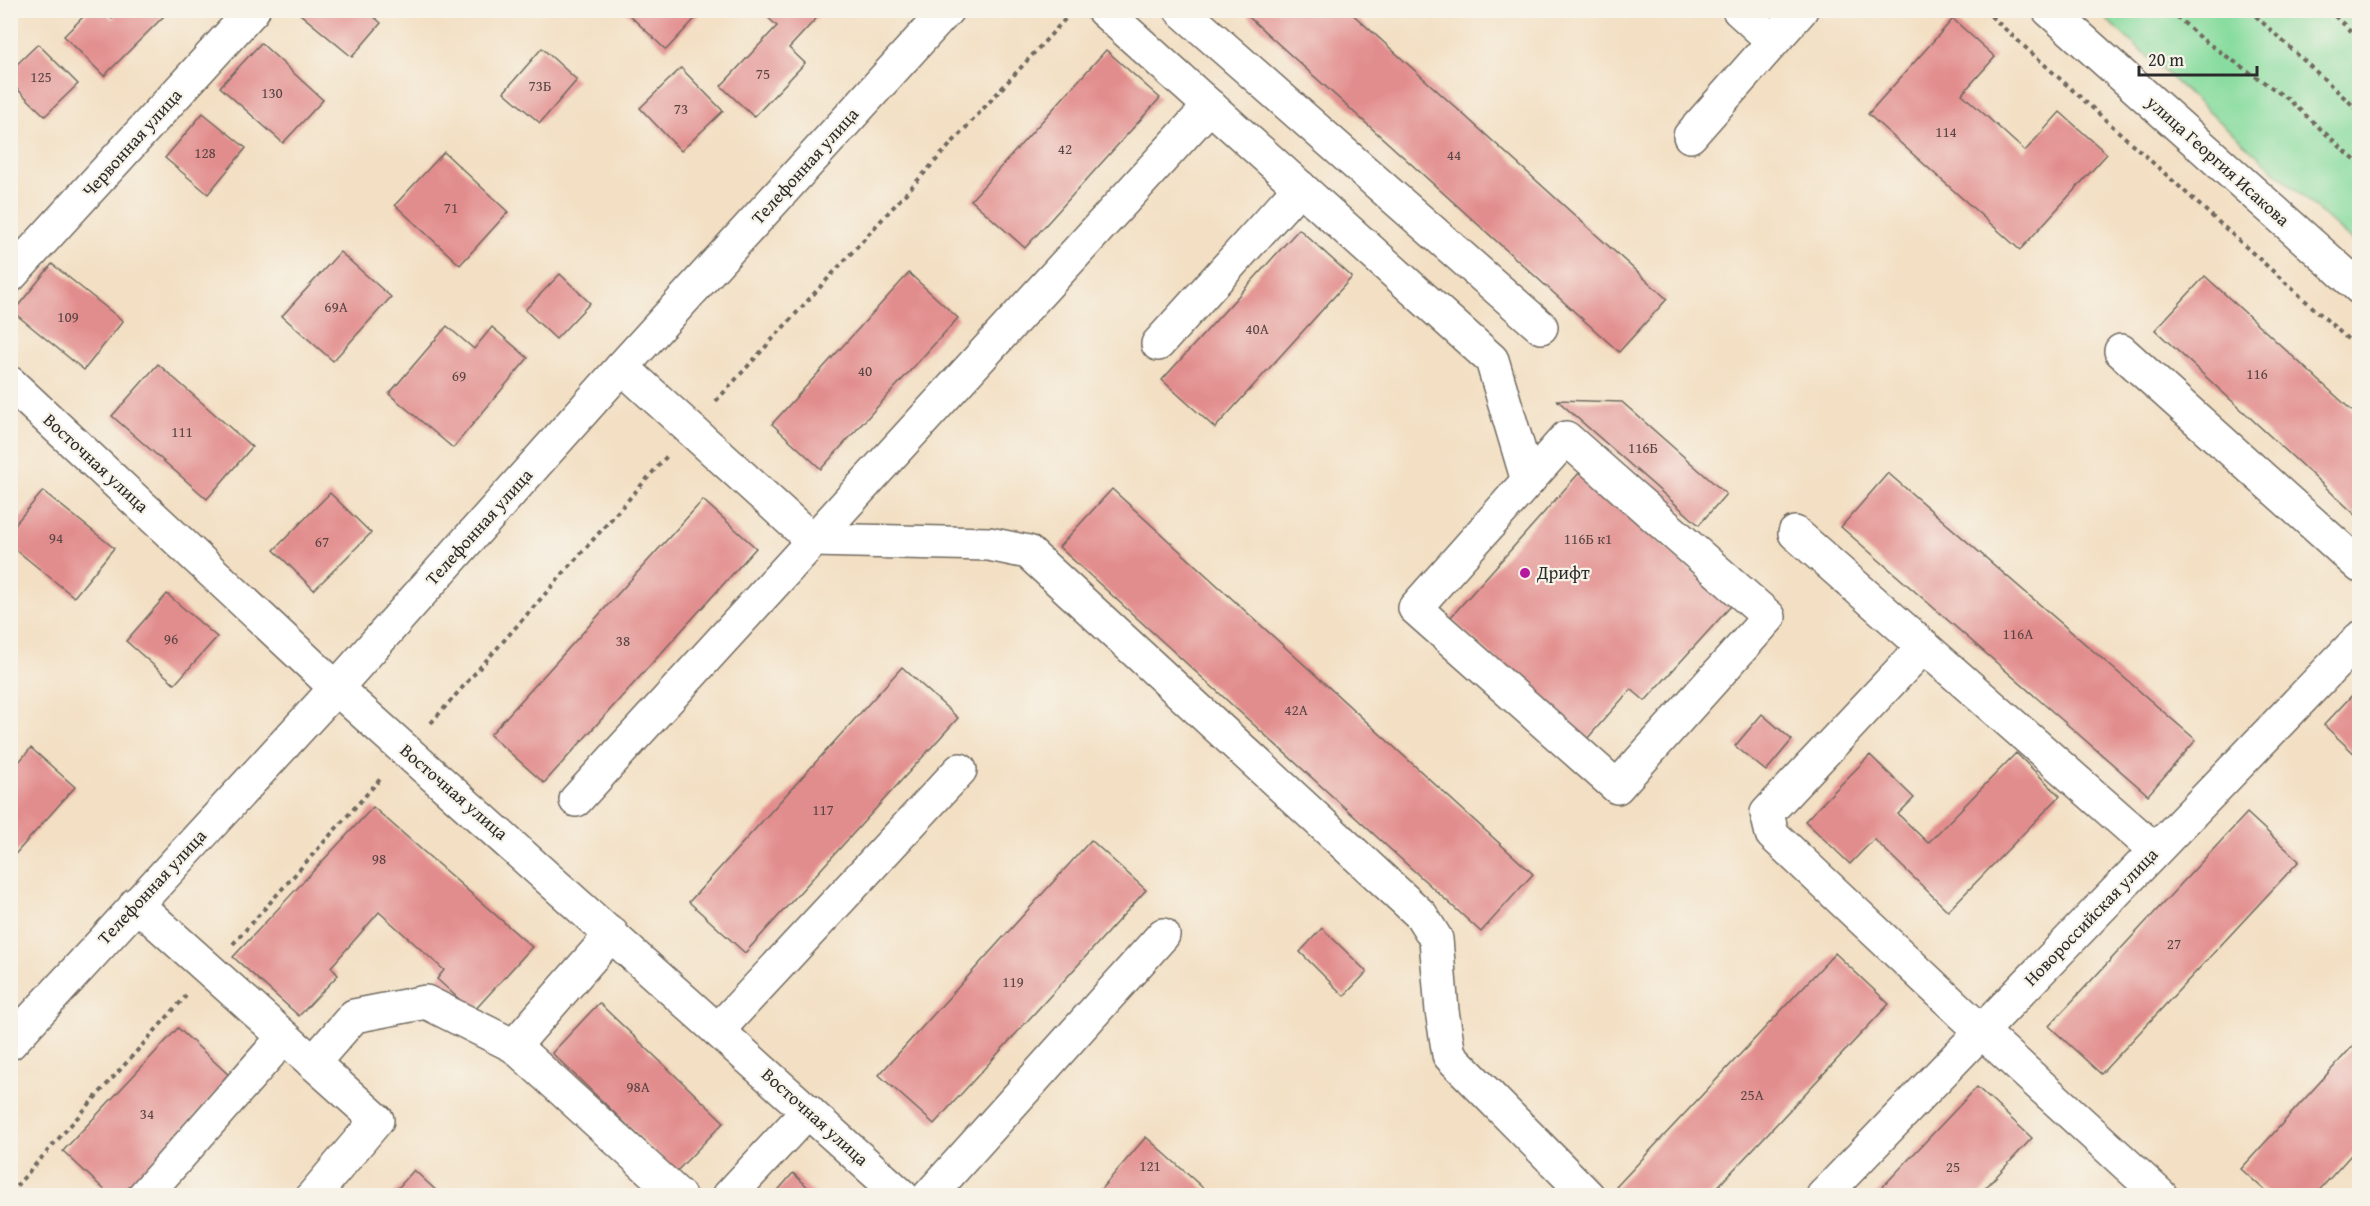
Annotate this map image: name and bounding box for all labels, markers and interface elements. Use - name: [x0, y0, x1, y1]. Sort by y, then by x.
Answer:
- scale bar: [2139, 39, 2258, 77]
- text: 20 m: [2148, 46, 2184, 73]
- house number: 75: [756, 63, 770, 84]
- house number: 125: [30, 66, 52, 87]
- house number: 73Б: [529, 75, 551, 96]
- street label: Червонная улица: [75, 82, 188, 203]
- house number: 130: [261, 82, 283, 103]
- street label: улица Георгия Исакова: [2140, 88, 2296, 233]
- house number: 73: [674, 98, 688, 119]
- street label: Телефонная улица: [745, 101, 865, 230]
- house number: 114: [1935, 121, 1957, 142]
- house number: 42: [1058, 138, 1072, 159]
- house number: 128: [194, 142, 216, 163]
- house number: 44: [1447, 144, 1461, 165]
- house number: 71: [444, 197, 458, 218]
- house number: 69А: [324, 296, 348, 317]
- house number: 109: [57, 306, 79, 327]
- house number: 40А: [1245, 318, 1269, 339]
- house number: 40: [858, 360, 872, 381]
- house number: 116: [2246, 363, 2268, 384]
- house number: 69: [452, 365, 466, 386]
- street label: Восточная улица: [38, 407, 155, 519]
- house number: 111: [171, 421, 193, 442]
- house number: 116Б: [1628, 437, 1658, 458]
- street label: Телефонная улица: [419, 462, 539, 591]
- house number: 94: [49, 527, 63, 548]
- house number: 116Б к1: [1564, 528, 1612, 549]
- house number: 67: [315, 531, 329, 552]
- place label: Дрифт: [1536, 559, 1590, 586]
- marker: Дрифт: [1518, 566, 1532, 580]
- house number: 116А: [2003, 623, 2033, 644]
- house number: 96: [164, 628, 178, 649]
- house number: 38: [616, 630, 630, 651]
- house number: 42А: [1284, 699, 1308, 720]
- street label: Восточная улица: [394, 737, 515, 847]
- house number: 117: [812, 799, 834, 820]
- street label: Телефонная улица: [91, 823, 213, 950]
- street label: Новороссийская улица: [2017, 841, 2164, 992]
- house number: 98: [372, 848, 386, 869]
- house number: 27: [2167, 933, 2181, 954]
- house number: 119: [1002, 971, 1024, 992]
- street label: Восточная улица: [756, 1061, 875, 1172]
- house number: 98А: [626, 1076, 650, 1097]
- house number: 25А: [1740, 1084, 1764, 1105]
- house number: 34: [140, 1103, 154, 1124]
- house number: 121: [1139, 1155, 1161, 1176]
- house number: 25: [1946, 1156, 1960, 1177]

